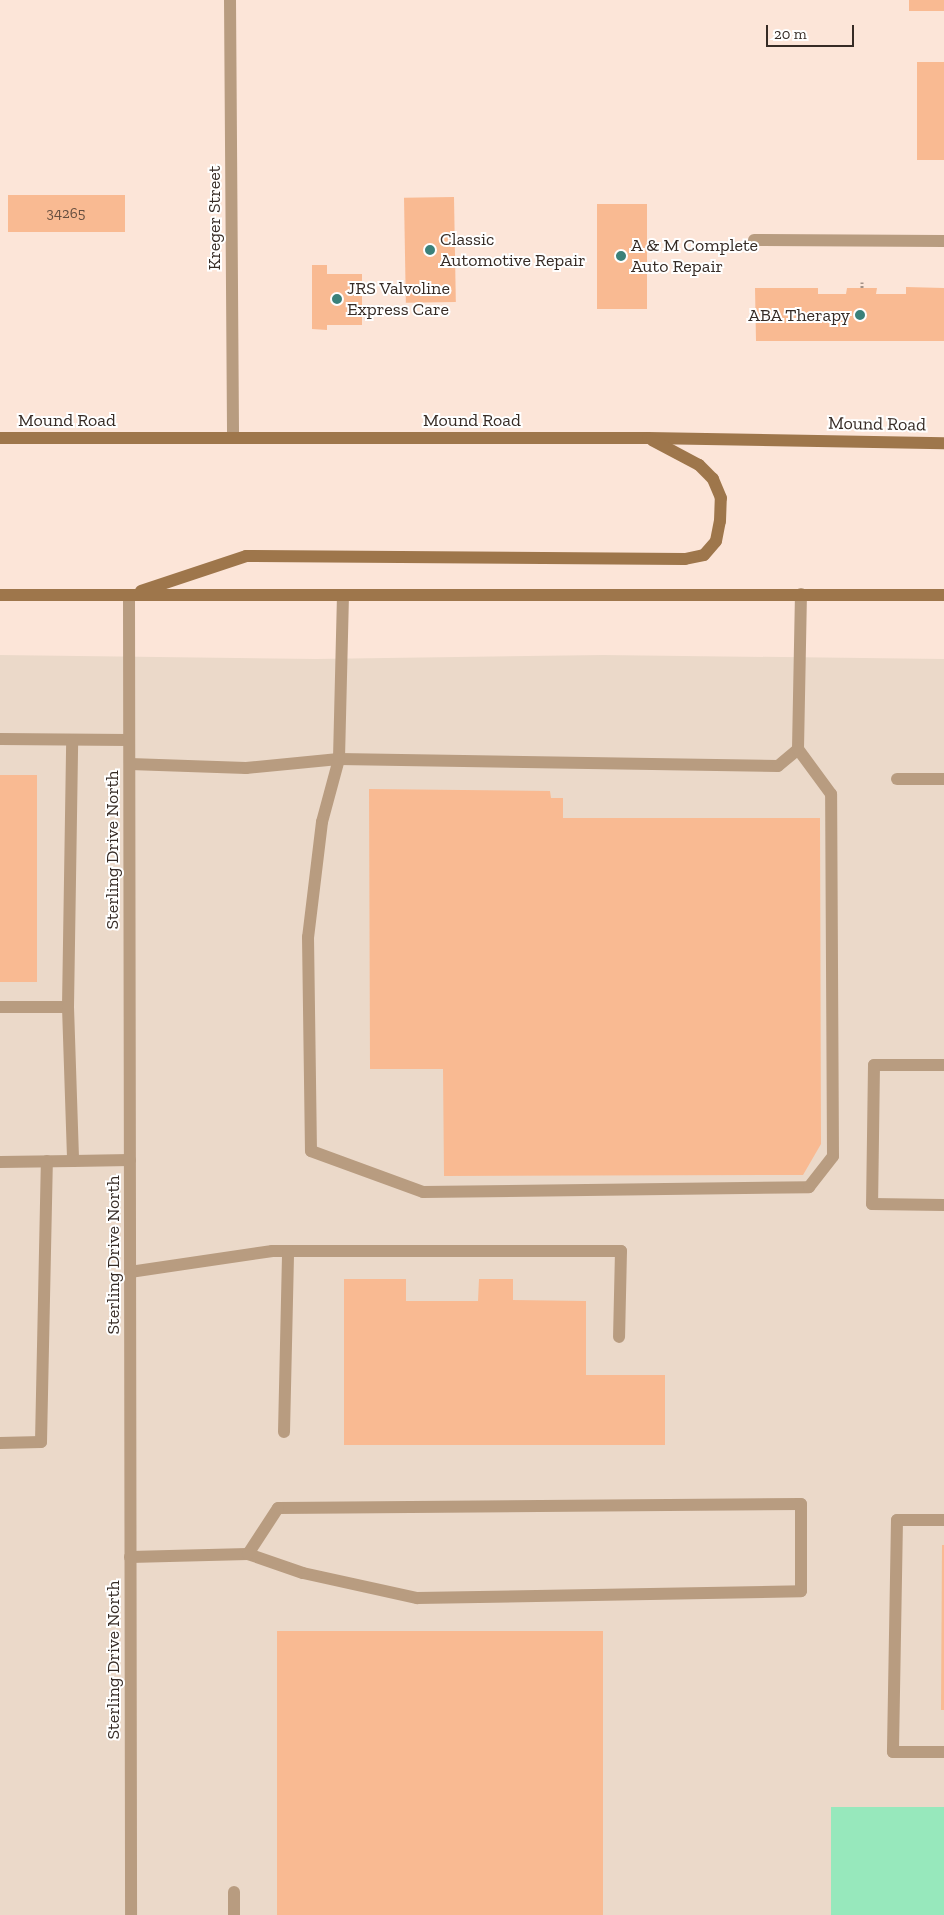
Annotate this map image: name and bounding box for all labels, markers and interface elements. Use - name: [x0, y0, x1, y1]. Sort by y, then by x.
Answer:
- scale bar: [769, 15, 856, 47]
- text: 20 m: [774, 25, 807, 43]
- street label: Kreger Street: [203, 166, 225, 270]
- house number: 34265: [47, 205, 85, 223]
- place label: Classic Automotive Repair: [440, 229, 586, 272]
- place label: A & M Complete Auto Repair: [631, 235, 759, 278]
- marker: Classic Automotive Repair: [424, 244, 436, 256]
- marker: A & M Complete Auto Repair: [615, 250, 627, 262]
- place label: JRS Valvoline Express Care: [347, 278, 450, 320]
- marker: JRS Valvoline Express Care: [331, 293, 343, 305]
- place label: ABA Therapy: [747, 304, 850, 326]
- marker: ABA Therapy: [854, 309, 866, 321]
- street label: Mound Road: [18, 409, 116, 431]
- street label: Mound Road: [423, 409, 521, 431]
- street label: Mound Road: [828, 412, 926, 436]
- street label: Sterling Drive North: [101, 770, 123, 930]
- street label: Sterling Drive North: [102, 1175, 124, 1335]
- street label: Sterling Drive North: [102, 1580, 124, 1740]

